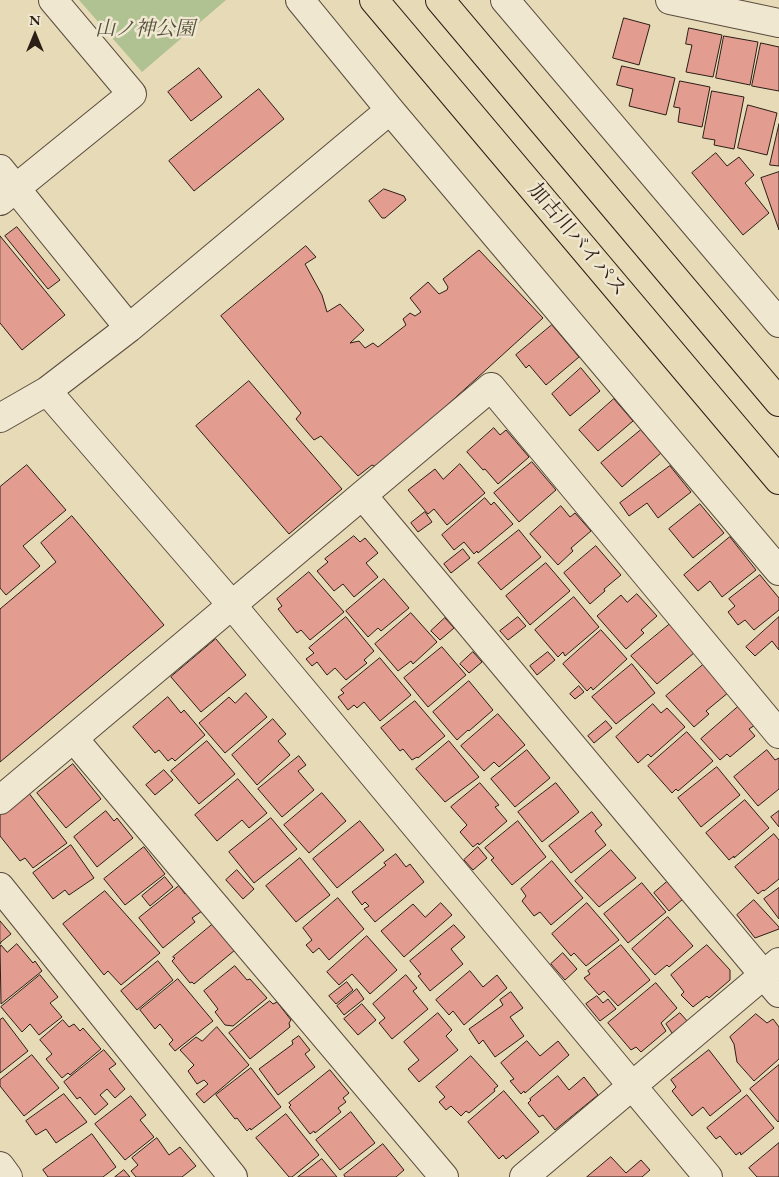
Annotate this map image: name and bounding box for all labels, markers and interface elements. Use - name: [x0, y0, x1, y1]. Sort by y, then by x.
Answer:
- north arrow: [10, 10, 60, 60]
- text: N: [29, 11, 41, 29]
- park label: 山ノ神公園: [95, 18, 195, 42]
- street label: 加古川バイパス: [523, 179, 631, 301]

